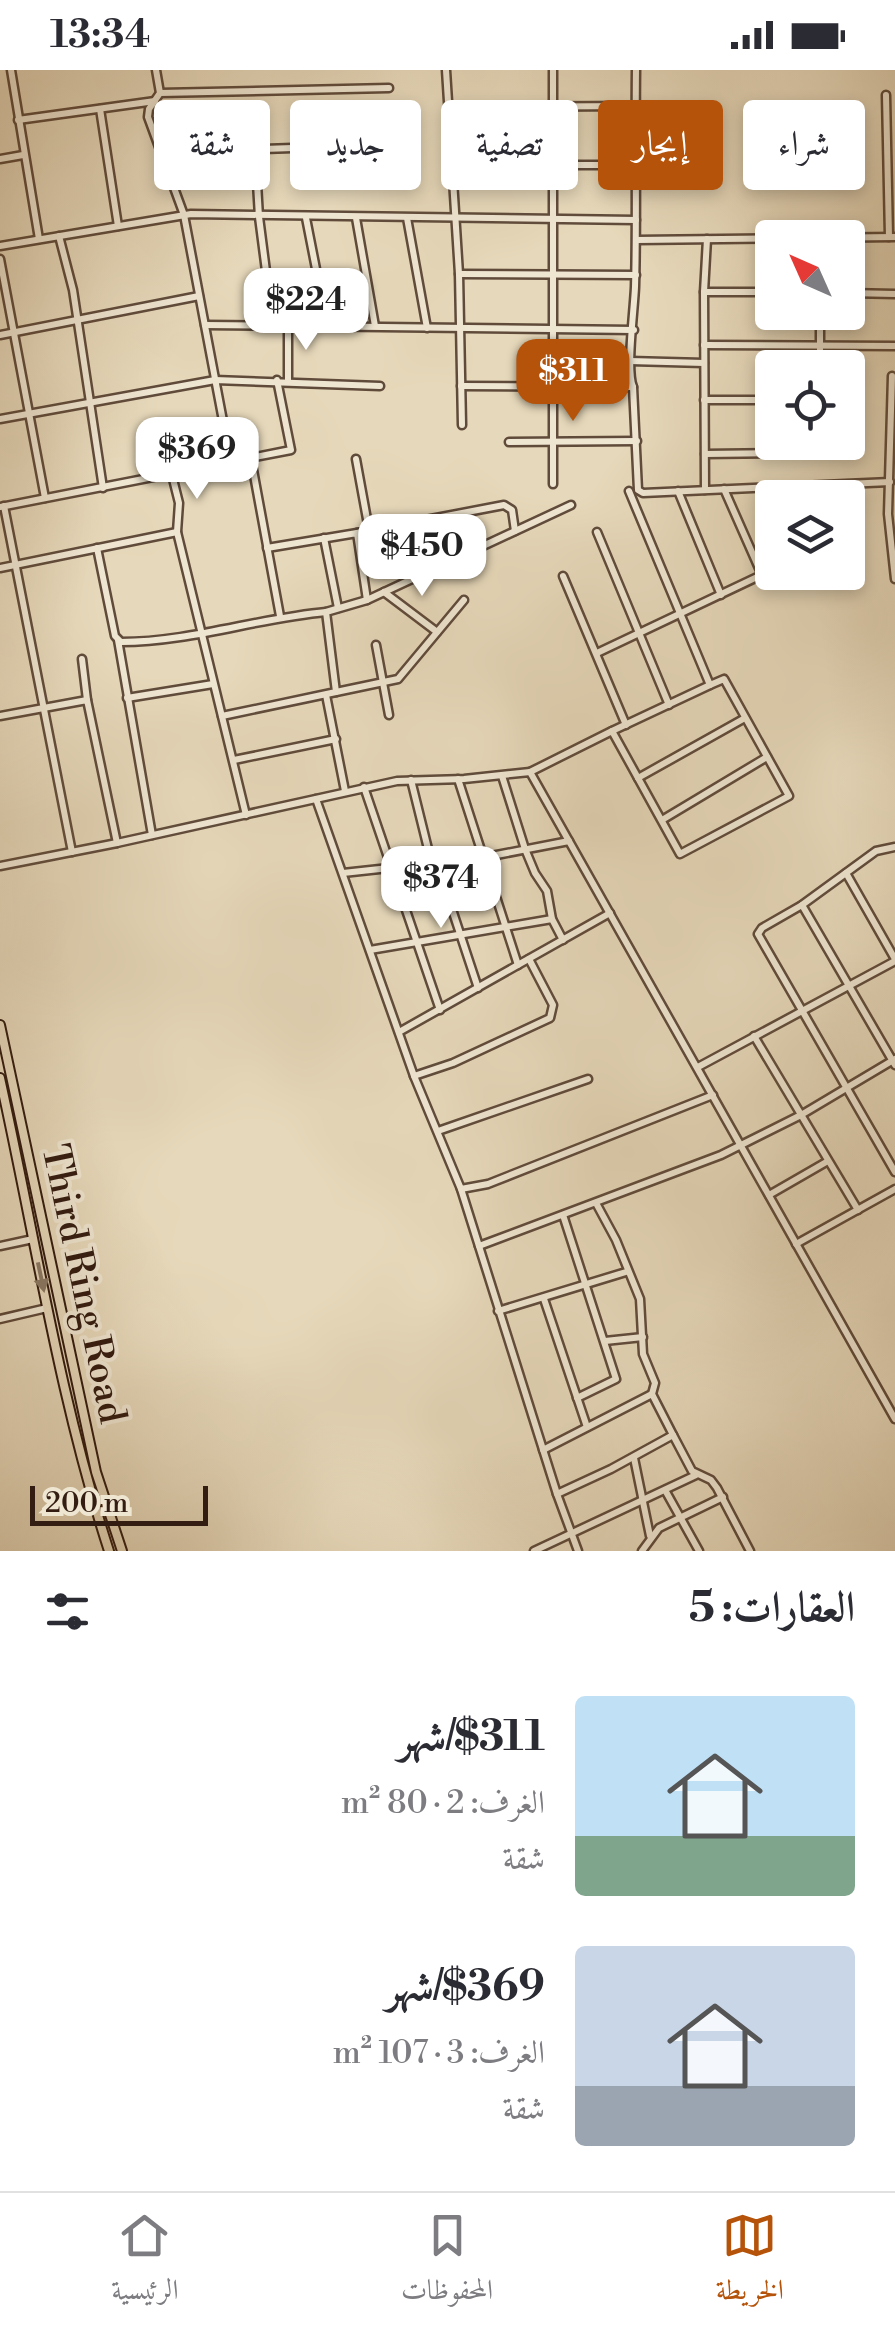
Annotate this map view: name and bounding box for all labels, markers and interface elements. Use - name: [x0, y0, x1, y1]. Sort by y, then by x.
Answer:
- text: 13:34: [50, 12, 150, 59]
- chip: شقة: [154, 100, 270, 190]
- chip: جديد: [290, 100, 421, 190]
- chip: تصفية: [441, 100, 578, 190]
- chip: إيجار: [598, 100, 723, 190]
- chip: شراء: [743, 100, 865, 190]
- north arrow: [755, 220, 865, 330]
- map controls: [755, 220, 865, 590]
- pin: $224: [247, 268, 365, 353]
- text: $224: [266, 280, 346, 320]
- pin: $311: [514, 339, 632, 424]
- button: locate: [755, 350, 865, 460]
- text: $311: [538, 351, 608, 391]
- pin: $369: [138, 417, 256, 502]
- text: $369: [158, 429, 236, 469]
- button: layers: [755, 480, 865, 590]
- pin: $450: [363, 514, 481, 599]
- text: $450: [380, 526, 464, 566]
- pin: $374: [382, 846, 500, 931]
- text: $374: [403, 858, 479, 898]
- street label: Third Ring Road: [31, 1140, 136, 1428]
- one-way arrow: [34, 1262, 50, 1293]
- scale bar: [30, 1481, 208, 1526]
- text: 200 m: [45, 1486, 128, 1521]
- text: العقارات: 5: [689, 1582, 855, 1635]
- icon: filters: [40, 1584, 95, 1639]
- text: $311/شهر: [398, 1711, 545, 1764]
- icon: home: [655, 1736, 775, 1856]
- text: الغرف: 2 · 80 m²: [341, 1783, 545, 1823]
- text: شقة: [503, 1839, 545, 1879]
- text: $369/شهر: [386, 1961, 545, 2014]
- icon: home: [655, 1986, 775, 2106]
- text: الغرف: 3 · 107 m²: [333, 2033, 545, 2073]
- text: شقة: [503, 2089, 545, 2129]
- tab: الرئيسية: [111, 2208, 178, 2317]
- tab: المحفوظات: [401, 2208, 493, 2317]
- tab: الخريطة: [716, 2208, 784, 2317]

